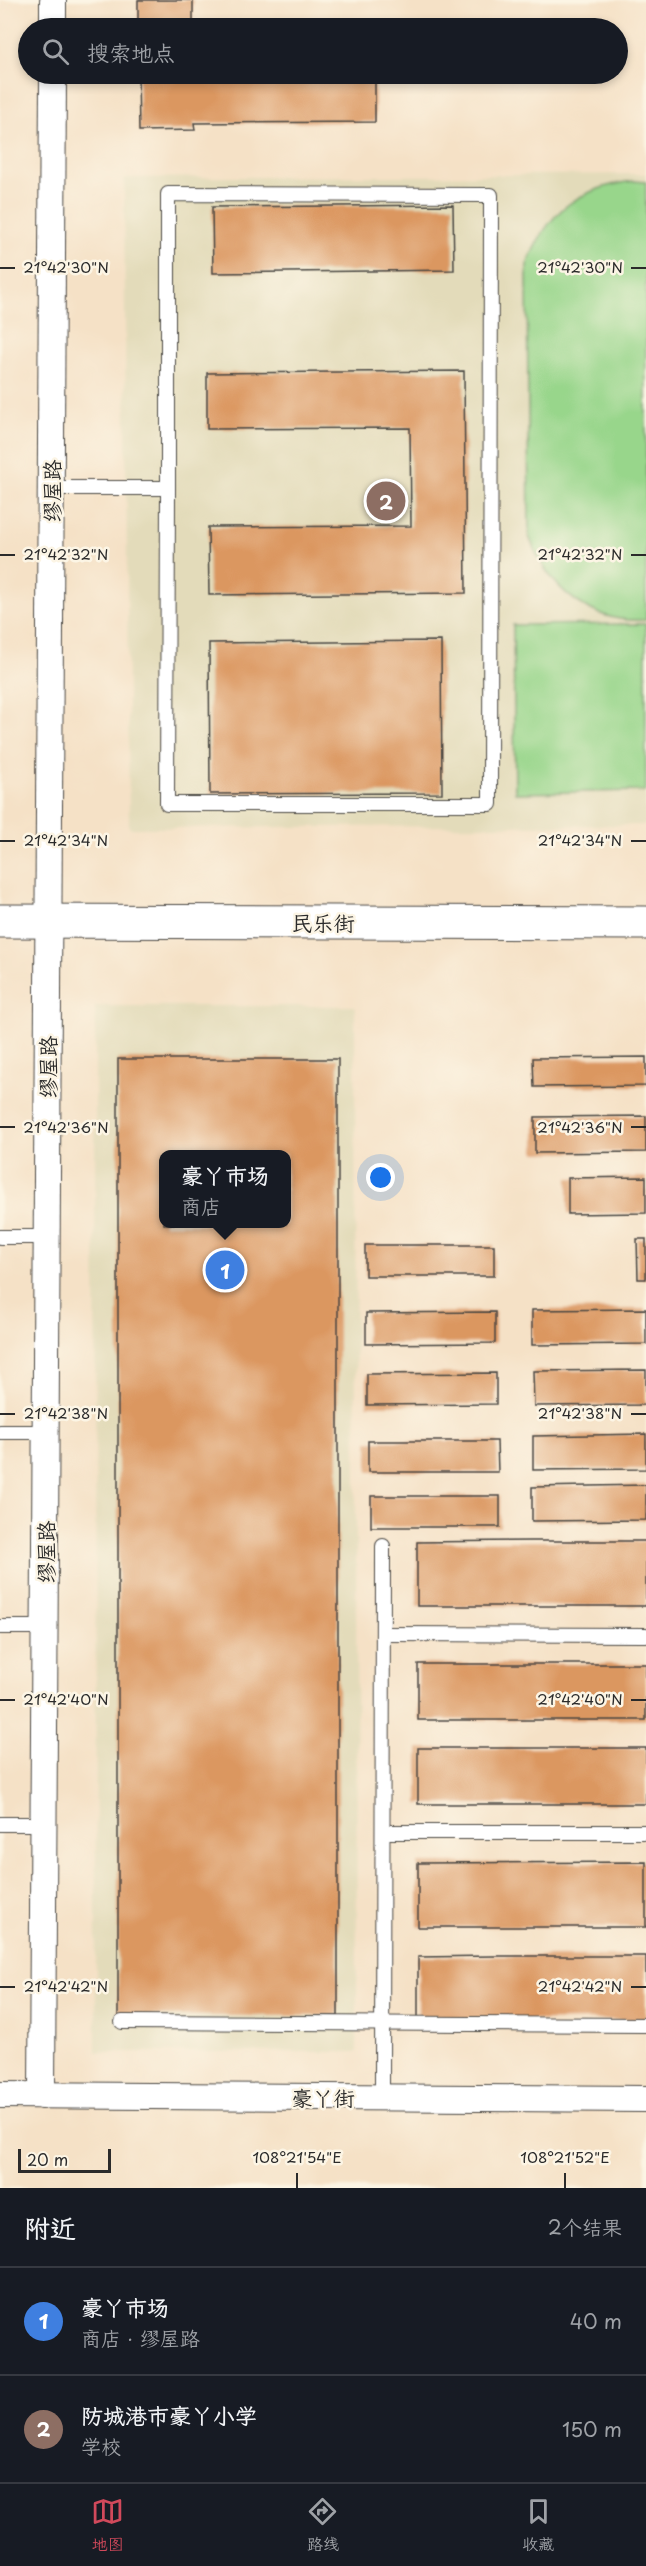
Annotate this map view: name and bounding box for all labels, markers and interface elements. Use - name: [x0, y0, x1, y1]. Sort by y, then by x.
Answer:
- search box: [18, 18, 628, 84]
- icon: search: [39, 35, 72, 68]
- text: 搜索地点: [87, 35, 175, 68]
- text: 21°42'30"N: [23, 255, 109, 278]
- text: 21°42'30"N: [537, 255, 623, 278]
- street label: 缪屋路: [35, 460, 67, 523]
- pin: 2: [366, 478, 406, 524]
- text: 21°42'32"N: [23, 542, 109, 565]
- text: 21°42'32"N: [537, 542, 623, 565]
- text: 21°42'34"N: [24, 828, 108, 851]
- text: 21°42'34"N: [538, 828, 622, 851]
- street label: 民乐街: [292, 906, 355, 938]
- street label: 缪屋路: [31, 1036, 63, 1099]
- text: 21°42'36"N: [23, 1115, 109, 1138]
- text: 21°42'36"N: [537, 1115, 623, 1138]
- popup: [159, 1150, 291, 1228]
- text: 豪丫市场: [181, 1158, 269, 1191]
- your location: [366, 1163, 395, 1192]
- text: 商店: [181, 1191, 221, 1221]
- pin: 1: [206, 1248, 244, 1292]
- text: 21°42'38"N: [24, 1401, 108, 1424]
- text: 21°42'38"N: [538, 1401, 622, 1424]
- street label: 缪屋路: [29, 1521, 61, 1584]
- text: 21°42'40"N: [23, 1687, 109, 1710]
- text: 21°42'40"N: [537, 1687, 623, 1710]
- text: 21°42'42"N: [24, 1974, 108, 1997]
- text: 21°42'42"N: [538, 1974, 622, 1997]
- street label: 豪丫街: [292, 2081, 355, 2113]
- text: 108°21'54"E: [252, 2145, 342, 2168]
- text: 108°21'52"E: [520, 2145, 610, 2168]
- scale bar: [18, 2146, 111, 2174]
- text: 20 m: [27, 2147, 68, 2171]
- text: 附近: [24, 2208, 76, 2247]
- text: 2个结果: [548, 2212, 622, 2242]
- text: 豪丫市场: [81, 2290, 169, 2323]
- text: 1: [39, 2306, 48, 2336]
- text: 40 m: [570, 2306, 622, 2336]
- text: 商店 · 缪屋路: [81, 2323, 200, 2353]
- text: 防城港市豪丫小学: [81, 2398, 257, 2431]
- text: 2: [36, 2414, 51, 2444]
- text: 150 m: [562, 2414, 622, 2444]
- text: 学校: [81, 2431, 121, 2461]
- tab: 地图: [91, 2495, 124, 2555]
- tab: 路线: [306, 2495, 339, 2555]
- tab: 收藏: [522, 2495, 555, 2555]

